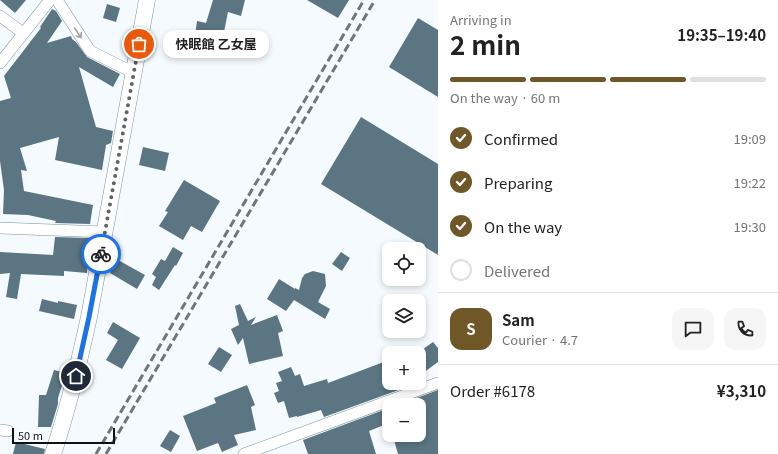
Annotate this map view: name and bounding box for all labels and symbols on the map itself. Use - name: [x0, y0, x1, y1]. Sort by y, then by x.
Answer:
- one-way arrow: [74, 27, 82, 38]
- pin: [122, 27, 156, 61]
- callout: 快眠館 乙女屋: [163, 30, 269, 58]
- courier: [81, 234, 121, 274]
- pin: [59, 359, 93, 393]
- scale bar: [12, 426, 115, 445]

